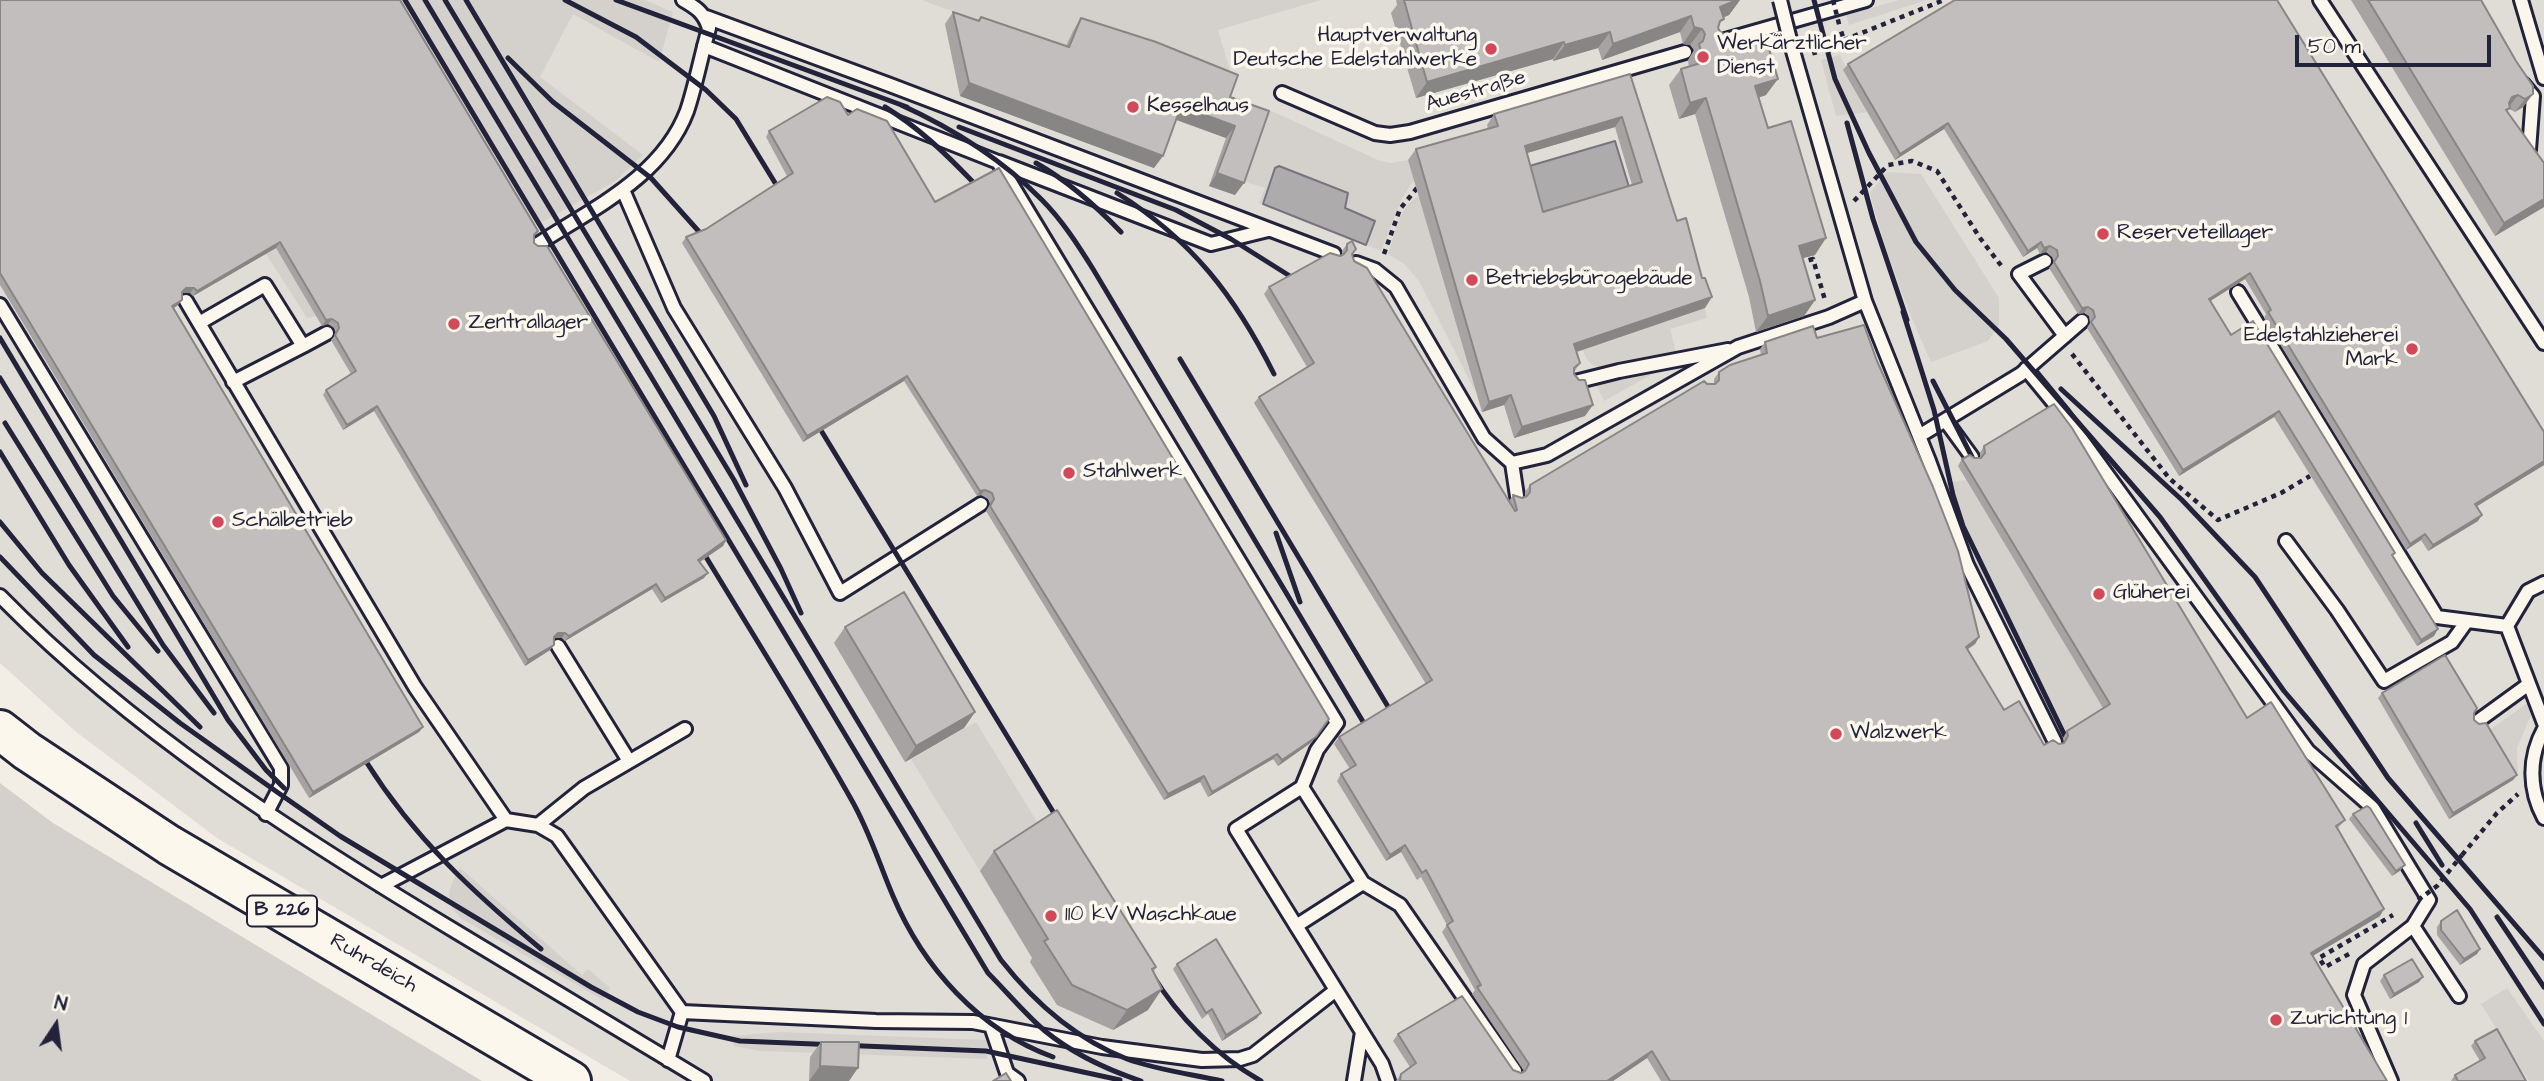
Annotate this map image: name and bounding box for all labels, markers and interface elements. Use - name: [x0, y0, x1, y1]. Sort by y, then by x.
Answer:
- scale bar: [2299, 21, 2495, 65]
- place label: Hauptverwaltung Deutsche Edelstahlwerke: [1233, 24, 1477, 74]
- place label: Werkärztlicher Dienst: [1717, 32, 1867, 82]
- text: 50 m: [2308, 32, 2361, 61]
- marker: Hauptverwaltung Deutsche Edelstahlwerke: [1483, 41, 1499, 57]
- marker: Werkärztlicher Dienst: [1695, 49, 1711, 65]
- street label: Auestraße: [1423, 66, 1529, 118]
- place label: Kesselhaus: [1147, 94, 1249, 120]
- marker: Kesselhaus: [1125, 99, 1141, 115]
- place label: Reserveteillager: [2117, 221, 2273, 247]
- marker: Reserveteillager: [2095, 226, 2111, 242]
- place label: Betriebsbürogebäude: [1486, 267, 1693, 293]
- marker: Betriebsbürogebäude: [1464, 272, 1480, 288]
- place label: Zentrallager: [468, 311, 588, 337]
- marker: Zentrallager: [446, 316, 462, 332]
- place label: Edelstahlzieherei Mark: [2244, 324, 2398, 374]
- marker: Edelstahlzieherei Mark: [2404, 341, 2420, 357]
- place label: Stahlwerk: [1083, 460, 1182, 486]
- marker: Stahlwerk: [1061, 465, 1077, 481]
- place label: Schälbetrieb: [232, 509, 353, 535]
- marker: Schälbetrieb: [210, 514, 226, 530]
- place label: Glüherei: [2113, 581, 2189, 607]
- marker: Glüherei: [2091, 586, 2107, 602]
- place label: Walzwerk: [1850, 721, 1947, 747]
- marker: Walzwerk: [1828, 726, 1844, 742]
- road number: B 226: [247, 896, 317, 926]
- place label: 110 kV Waschkaue: [1065, 903, 1237, 929]
- marker: 110 kV Waschkaue: [1043, 908, 1059, 924]
- street label: Ruhrdeich: [325, 929, 421, 999]
- north arrow: [21, 990, 91, 1060]
- text: N: [52, 990, 70, 1019]
- place label: Zurichtung 1: [2290, 1007, 2407, 1033]
- marker: Zurichtung 1: [2268, 1012, 2284, 1028]

